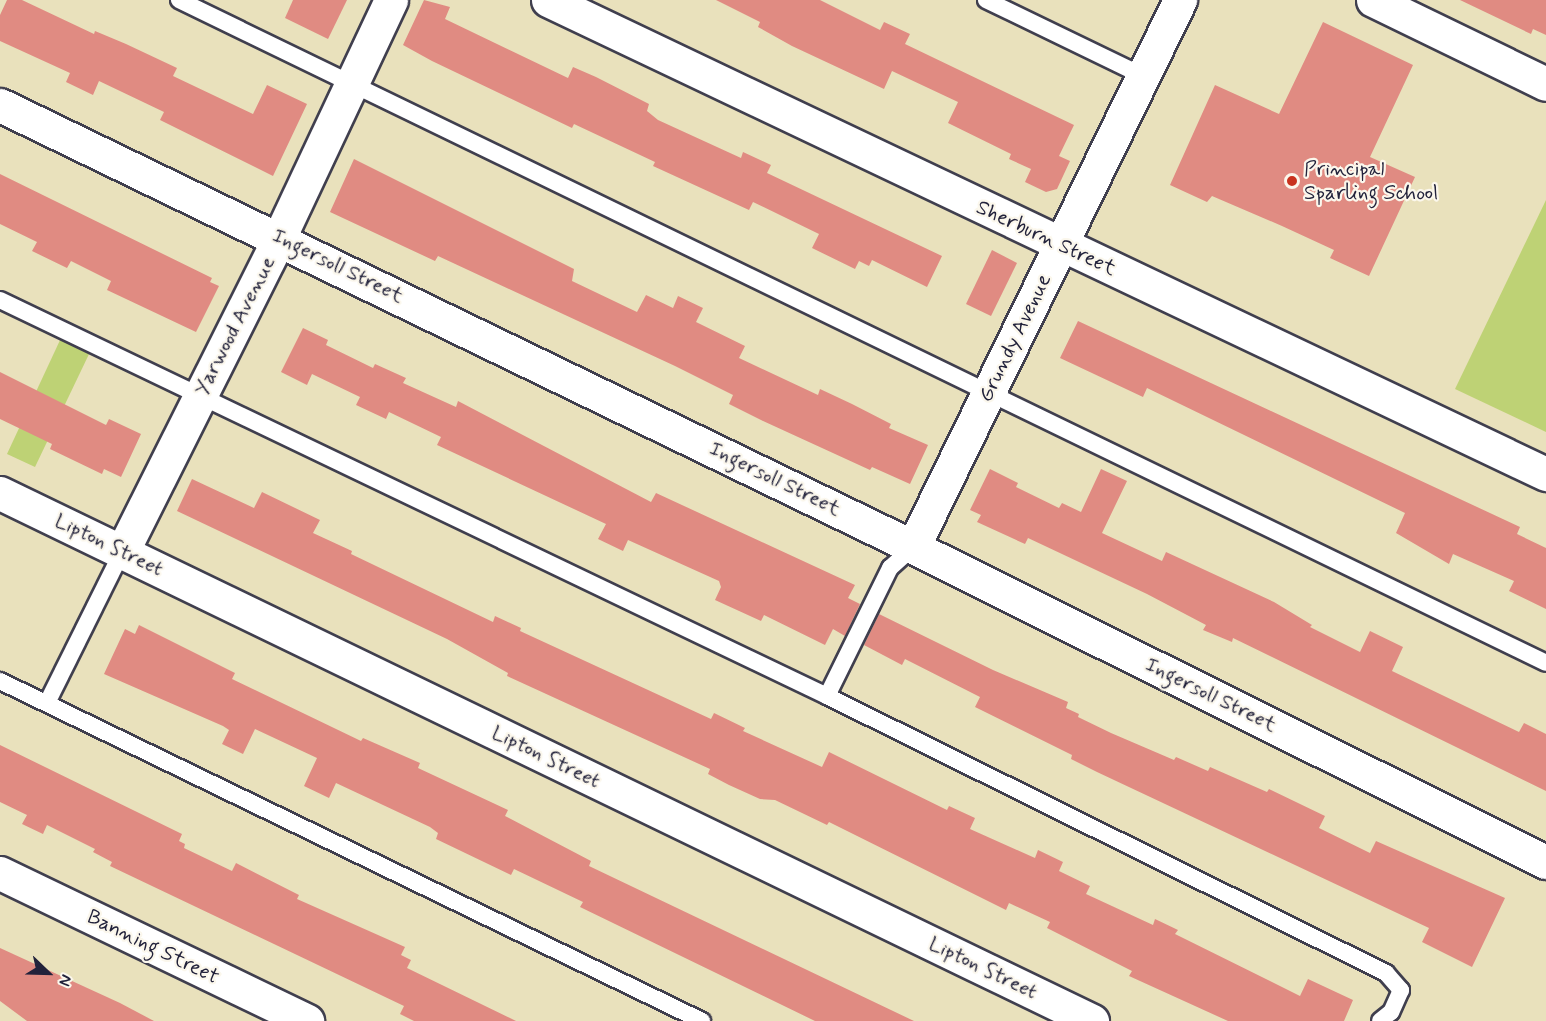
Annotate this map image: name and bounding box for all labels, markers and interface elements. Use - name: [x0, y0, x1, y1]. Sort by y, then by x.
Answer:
- place label: Principal Sparling School: [1304, 156, 1438, 206]
- marker: Principal Sparling School: [1285, 174, 1299, 188]
- street label: Sherburn Street: [972, 195, 1120, 281]
- street label: Ingersoll Street: [268, 223, 408, 309]
- street label: Yarwood Avenue: [190, 255, 280, 397]
- street label: Grundy Avenue: [973, 269, 1057, 407]
- street label: Ingersoll Street: [705, 436, 845, 522]
- street label: Lipton Street: [49, 507, 169, 583]
- street label: Ingersoll Street: [1141, 652, 1281, 738]
- street label: Lipton Street: [486, 719, 606, 795]
- street label: Banning Street: [83, 904, 223, 990]
- street label: Lipton Street: [923, 930, 1043, 1006]
- north arrow: [18, 943, 78, 1003]
- text: N: [53, 971, 77, 989]

